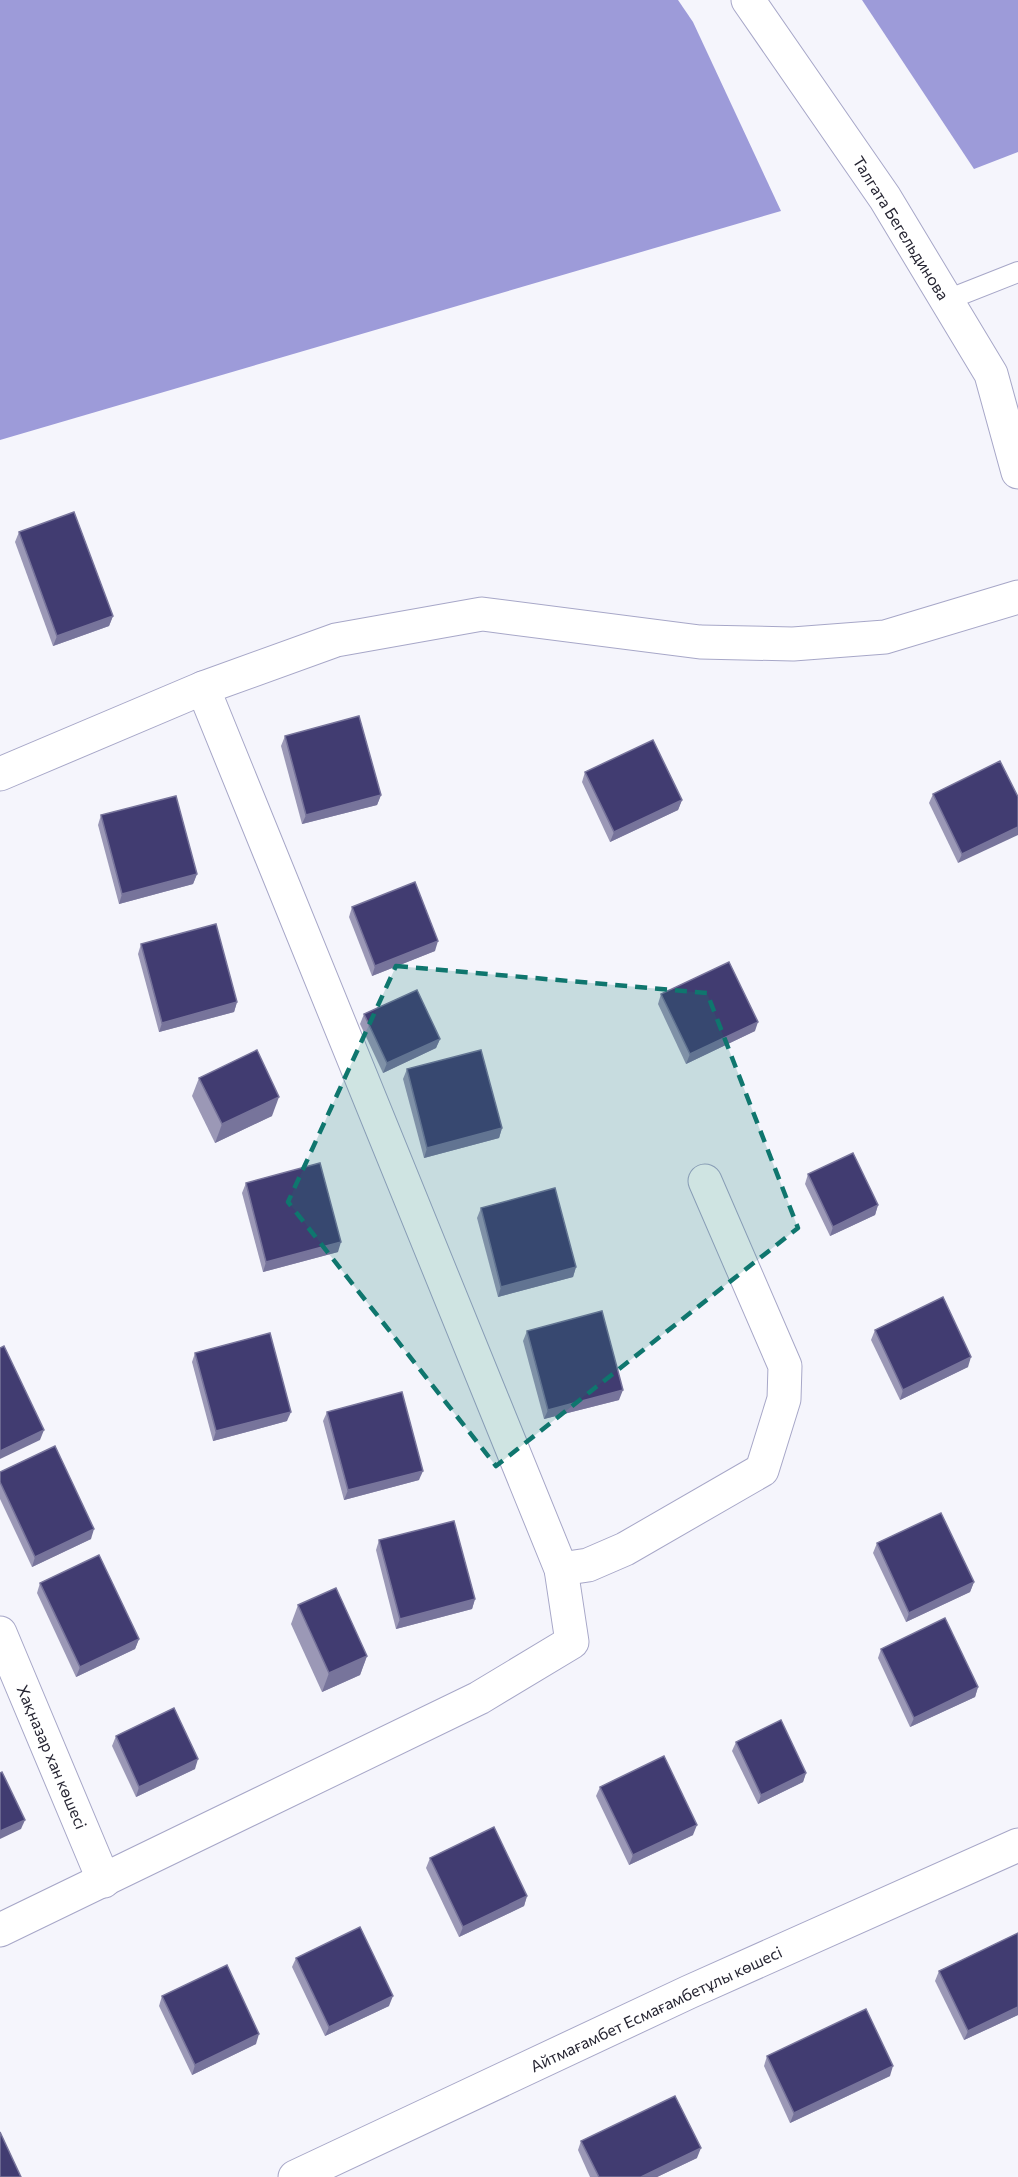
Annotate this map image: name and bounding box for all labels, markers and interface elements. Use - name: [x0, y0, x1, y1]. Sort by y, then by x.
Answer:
- street label: Талгата Бегельдинова: [849, 152, 953, 303]
- street label: Хақназар хан көшесі: [14, 1682, 91, 1832]
- street label: Айтмағамбет Есмағамбетұлы көшесі: [527, 1942, 785, 2075]

